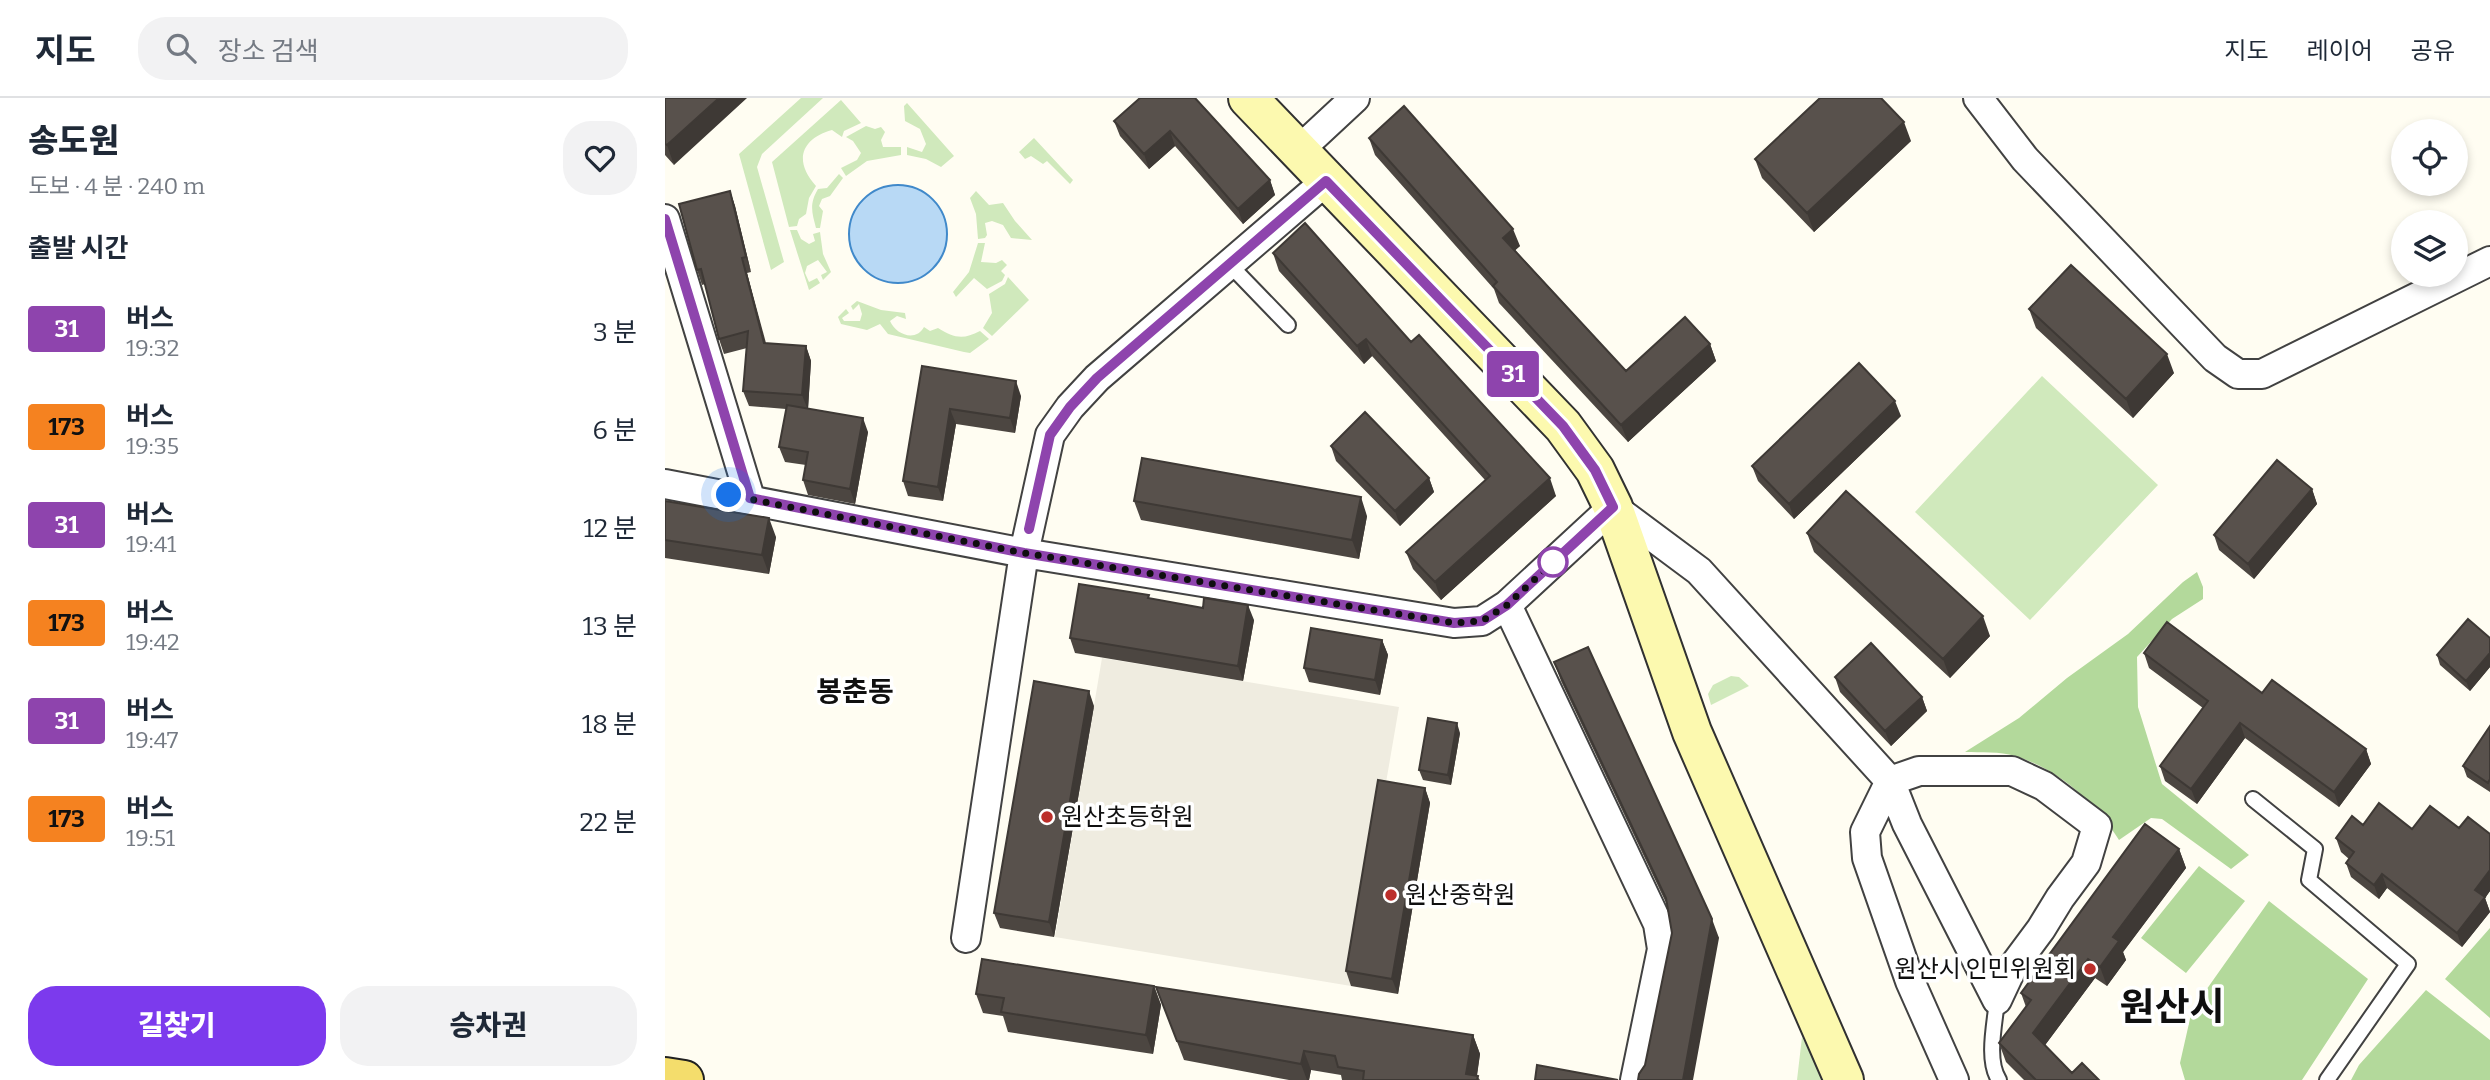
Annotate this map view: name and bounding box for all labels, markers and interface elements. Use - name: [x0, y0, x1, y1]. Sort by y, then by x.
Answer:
- search box: [138, 17, 628, 80]
- icon: search: [162, 29, 200, 67]
- text: 지도: [35, 31, 96, 71]
- text: 장소 검색: [218, 36, 319, 67]
- text: 지도: [2224, 37, 2269, 65]
- text: 레이어: [2307, 37, 2373, 65]
- text: 공유: [2411, 37, 2455, 65]
- map controls: [2391, 119, 2468, 287]
- button: locate: [2391, 119, 2468, 196]
- text: 송도원: [28, 121, 119, 161]
- button: heart: [563, 121, 637, 195]
- text: 도보 · 4 분 · 240 m: [28, 172, 205, 200]
- button: layers: [2391, 210, 2468, 287]
- text: 출발 시간: [28, 233, 128, 264]
- text: 버스: [126, 303, 174, 334]
- text: 31: [54, 315, 79, 343]
- text: 3 분: [593, 317, 637, 348]
- text: 19:32: [126, 334, 179, 362]
- line badge: 31: [1481, 351, 1545, 397]
- text: 31: [1501, 360, 1525, 388]
- text: 버스: [126, 401, 174, 432]
- text: 173: [48, 413, 85, 441]
- text: 6 분: [593, 415, 637, 446]
- text: 19:35: [126, 432, 179, 460]
- your location: [711, 477, 746, 512]
- text: 버스: [126, 499, 174, 530]
- text: 31: [54, 511, 79, 539]
- text: 12 분: [583, 513, 637, 544]
- text: 19:41: [126, 530, 176, 558]
- unlabelled marker: [1538, 547, 1568, 577]
- text: 버스: [126, 597, 174, 628]
- text: 173: [48, 609, 85, 637]
- text: 13 분: [583, 611, 637, 642]
- text: 19:42: [126, 628, 180, 656]
- district label: 봉춘동: [816, 675, 894, 708]
- text: 버스: [126, 695, 174, 726]
- text: 31: [54, 707, 79, 735]
- text: 18 분: [582, 709, 637, 740]
- text: 19:47: [126, 726, 178, 754]
- text: 버스: [126, 793, 174, 824]
- place label: 원산초등학원: [1061, 803, 1193, 831]
- text: 173: [48, 805, 85, 833]
- text: 22 분: [580, 807, 637, 838]
- marker: 원산초등학원: [1039, 809, 1055, 825]
- text: 19:51: [126, 824, 175, 852]
- place label: 원산중학원: [1405, 881, 1515, 909]
- marker: 원산중학원: [1383, 887, 1399, 903]
- place label: 원산시 인민위원회: [1895, 955, 2076, 983]
- marker: 원산시 인민위원회: [2082, 961, 2098, 977]
- district label: 원산시: [2120, 984, 2224, 1030]
- button: 길찾기: [28, 986, 326, 1066]
- button: 승차권: [340, 986, 637, 1066]

